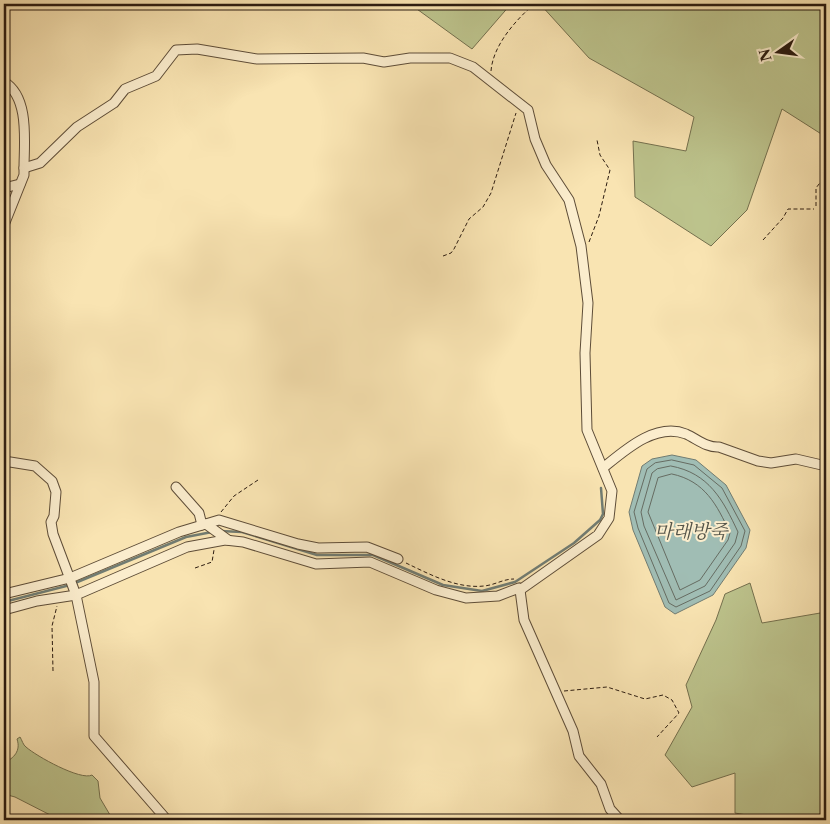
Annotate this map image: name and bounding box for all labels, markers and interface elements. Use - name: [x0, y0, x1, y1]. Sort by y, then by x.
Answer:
- north arrow: [752, 28, 802, 78]
- text: N: [755, 47, 776, 63]
- water label: 마래방죽: [654, 520, 729, 543]

